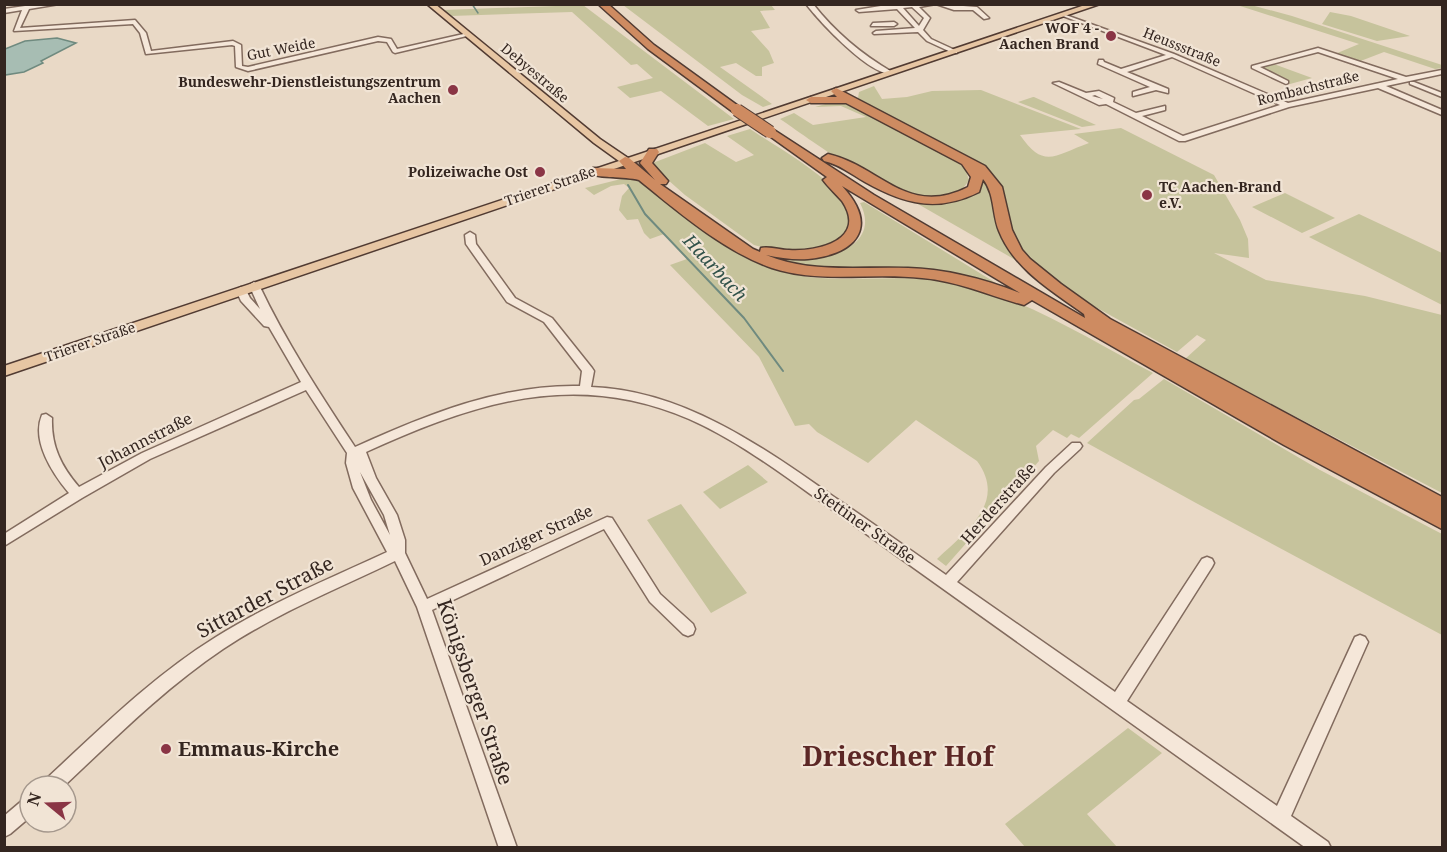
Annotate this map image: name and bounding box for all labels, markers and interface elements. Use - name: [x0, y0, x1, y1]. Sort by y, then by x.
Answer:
- place label: WOF 4 - Aachen Brand: [999, 18, 1099, 53]
- street label: Heussstraße: [1141, 22, 1224, 71]
- marker: WOF 4 - Aachen Brand: [1104, 29, 1118, 43]
- street label: Gut Weide: [245, 33, 317, 64]
- street label: Debyestraße: [497, 39, 573, 107]
- street label: Rombachstraße: [1255, 66, 1361, 109]
- place label: Bundeswehr-Dienstleistungszentrum Aachen: [178, 72, 441, 107]
- marker: Bundeswehr-Dienstleistungszentrum Aachen: [446, 83, 460, 97]
- street label: Trierer Straße: [502, 161, 598, 210]
- place label: Polizeiwache Ost: [408, 162, 528, 181]
- marker: Polizeiwache Ost: [533, 165, 547, 179]
- place label: TC Aachen-Brand e.V.: [1159, 177, 1282, 212]
- marker: TC Aachen-Brand e.V.: [1140, 188, 1154, 202]
- water label: Haarbach: [678, 228, 753, 306]
- street label: Trierer Straße: [42, 317, 138, 366]
- street label: Johannstraße: [93, 407, 196, 474]
- street label: Herderstraße: [955, 457, 1041, 549]
- street label: Stettiner Straße: [810, 482, 920, 568]
- street label: Danziger Straße: [476, 499, 596, 571]
- street label: Sittarder Straße: [192, 549, 338, 644]
- street label: Königsberger Straße: [431, 595, 520, 788]
- place label: Emmaus-Kirche: [178, 735, 339, 762]
- district label: Driescher Hof: [802, 737, 996, 774]
- marker: Emmaus-Kirche: [159, 742, 173, 756]
- north arrow: [18, 774, 78, 834]
- text: N: [21, 789, 46, 809]

